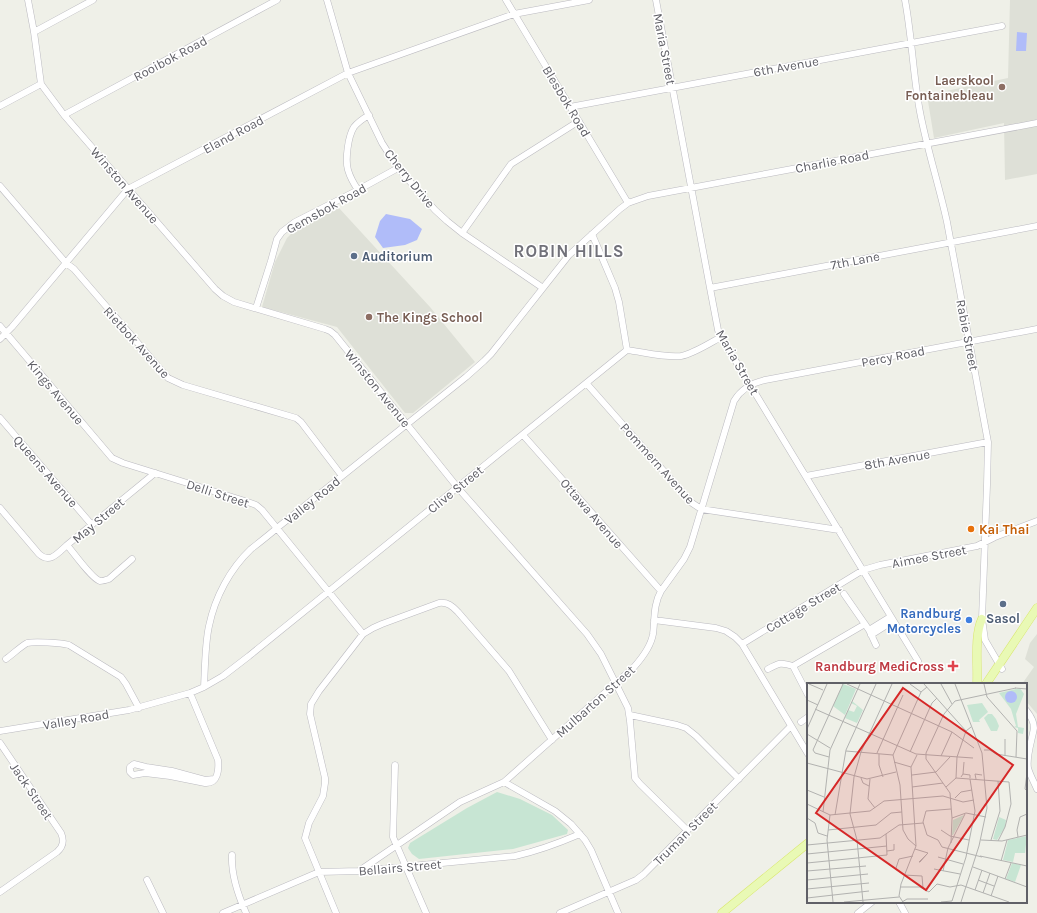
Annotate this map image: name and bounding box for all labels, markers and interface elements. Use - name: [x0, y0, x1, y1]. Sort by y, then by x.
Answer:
- street label: Maria Street: [650, 12, 679, 86]
- street label: Rooibok Road: [131, 33, 210, 84]
- street label: 6th Avenue: [752, 53, 820, 80]
- street label: Blesbok Road: [539, 63, 594, 140]
- place label: Laerskool Fontainebleau: [905, 73, 994, 103]
- marker: Laerskool Fontainebleau: [997, 82, 1007, 92]
- street label: Eland Road: [200, 112, 266, 157]
- street label: Winston Avenue: [88, 144, 162, 227]
- street label: Cherry Drive: [381, 146, 438, 211]
- street label: Charlie Road: [794, 147, 870, 176]
- street label: Gemsbok Road: [284, 180, 369, 237]
- district label: ROBIN HILLS: [513, 241, 625, 261]
- street label: 7th Lane: [829, 248, 881, 273]
- place label: Auditorium: [362, 249, 433, 264]
- marker: Auditorium: [349, 251, 359, 261]
- street label: Rabie Street: [953, 298, 982, 372]
- street label: Rietbok Avenue: [100, 303, 173, 382]
- place label: The Kings School: [377, 310, 483, 325]
- marker: The Kings School: [364, 312, 374, 322]
- street label: Maria Street: [713, 327, 762, 398]
- street label: Percy Road: [860, 343, 926, 370]
- street label: Winston Avenue: [342, 346, 414, 431]
- street label: Kings Avenue: [24, 357, 87, 428]
- street label: Pommern Avenue: [617, 420, 698, 507]
- street label: Queens Avenue: [10, 432, 81, 511]
- street label: 8th Avenue: [863, 446, 931, 473]
- street label: Clive Street: [424, 462, 486, 516]
- street label: Valley Road: [282, 473, 343, 527]
- street label: Ottawa Avenue: [557, 475, 626, 552]
- street label: Delli Street: [185, 476, 251, 511]
- street label: May Street: [69, 494, 127, 546]
- place label: Kai Thai: [979, 522, 1030, 537]
- marker: Kai Thai: [966, 524, 976, 534]
- street label: Aimee Street: [891, 542, 968, 571]
- street label: Cottage Street: [763, 579, 844, 636]
- marker: Sasol: [998, 599, 1008, 609]
- place label: Randburg Motorcycles: [887, 606, 961, 636]
- place label: Sasol: [986, 611, 1020, 626]
- marker: Randburg Motorcycles: [964, 615, 974, 625]
- place label: Randburg MediCross: [815, 659, 944, 674]
- marker: Randburg MediCross: [947, 660, 959, 672]
- street label: Mulbarton Street: [553, 662, 638, 741]
- inset map: [807, 683, 1027, 903]
- street label: Valley Road: [42, 706, 110, 733]
- street label: Jack Street: [7, 760, 56, 823]
- street label: Truman Street: [650, 798, 720, 868]
- street label: Bellairs Street: [358, 856, 442, 879]

